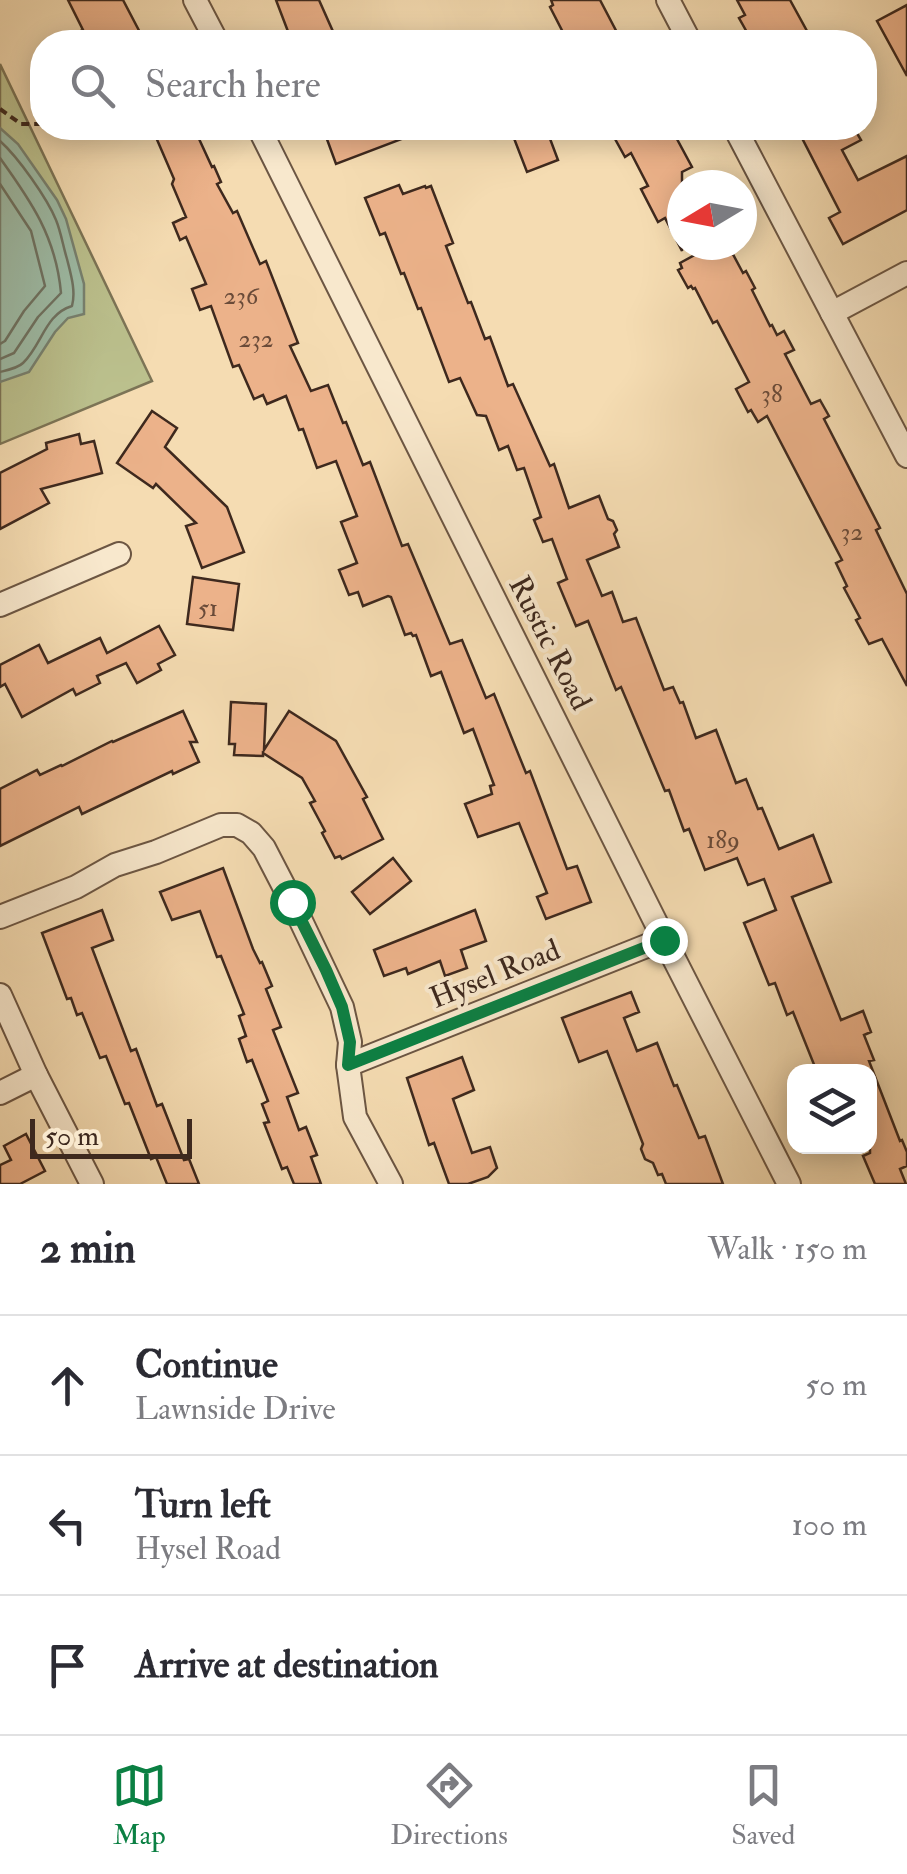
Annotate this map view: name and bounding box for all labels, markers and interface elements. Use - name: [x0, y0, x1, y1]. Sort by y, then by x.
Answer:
- search box: [30, 30, 877, 140]
- icon: search: [65, 58, 120, 113]
- text: Search here: [145, 61, 321, 109]
- north arrow: [667, 170, 757, 260]
- house number: 236: [224, 281, 260, 312]
- house number: 232: [239, 324, 273, 355]
- house number: 38: [761, 379, 783, 410]
- house number: 32: [841, 517, 863, 548]
- street label: Rustic Road: [500, 570, 600, 716]
- house number: 51: [198, 593, 218, 624]
- house number: 189: [706, 825, 740, 856]
- route start: [270, 880, 316, 926]
- route end: [642, 918, 688, 964]
- street label: Hysel Road: [425, 931, 566, 1017]
- map controls: [787, 1064, 877, 1154]
- button: layers: [787, 1064, 877, 1154]
- scale bar: [30, 1114, 192, 1158]
- text: 50 m: [45, 1119, 99, 1154]
- text: 2 min: [40, 1223, 136, 1275]
- text: Walk · 150 m: [708, 1229, 867, 1269]
- text: Continue: [135, 1341, 278, 1389]
- icon: ahead: [40, 1358, 95, 1413]
- text: 50 m: [805, 1365, 867, 1405]
- text: Lawnside Drive: [135, 1389, 336, 1429]
- text: Turn left: [135, 1481, 271, 1529]
- icon: left: [40, 1498, 95, 1553]
- text: 100 m: [791, 1505, 867, 1545]
- text: Hysel Road: [135, 1529, 281, 1569]
- icon: arrive: [40, 1638, 95, 1693]
- text: Arrive at destination: [135, 1641, 439, 1689]
- tab: Map: [112, 1758, 167, 1853]
- tab: Directions: [390, 1758, 508, 1853]
- tab: Saved: [731, 1758, 795, 1853]

